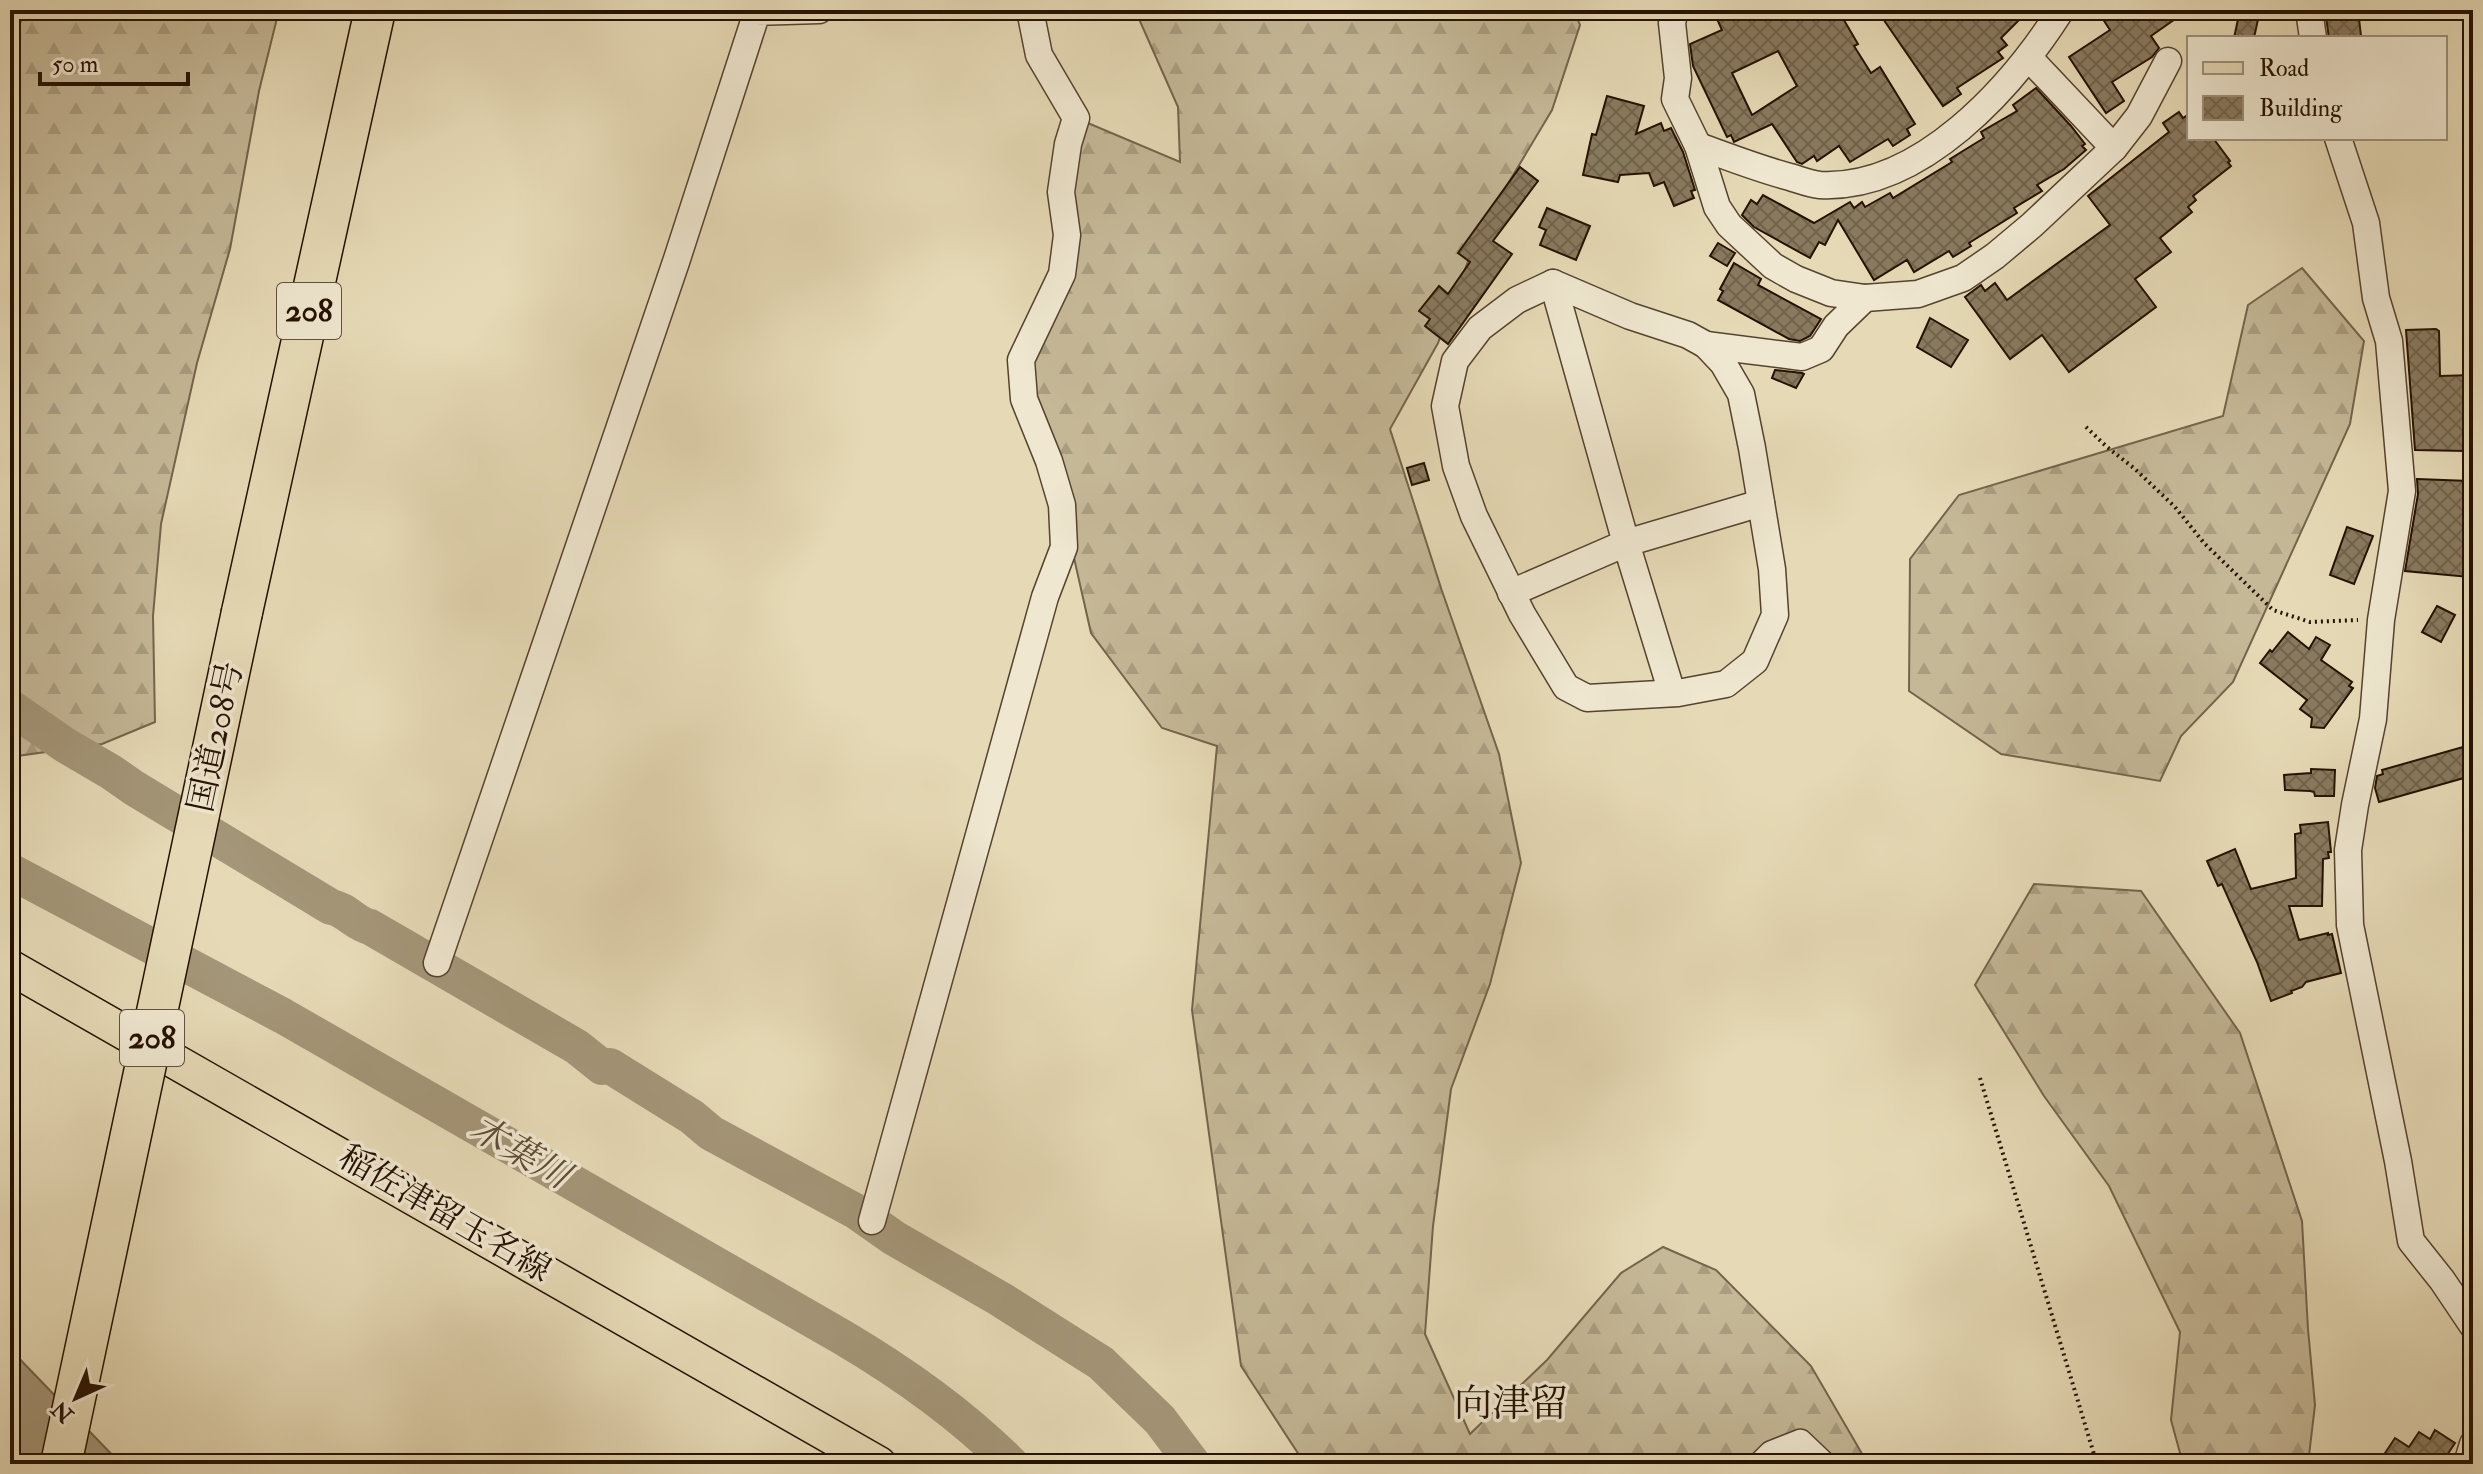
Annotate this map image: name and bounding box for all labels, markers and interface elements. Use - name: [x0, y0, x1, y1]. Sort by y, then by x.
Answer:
- scale bar: [40, 36, 188, 86]
- legend: [2187, 36, 2447, 140]
- text: 50 m: [52, 49, 99, 80]
- text: Road: [2259, 53, 2309, 84]
- text: Building: [2259, 93, 2343, 124]
- road number: 208: [277, 283, 341, 339]
- street label: 国道208号: [179, 658, 253, 816]
- road number: 208: [120, 1010, 184, 1066]
- water label: 木葉川: [462, 1106, 581, 1200]
- street label: 稲佐津留玉名線: [331, 1136, 559, 1292]
- north arrow: [36, 1358, 116, 1438]
- district label: 向津留: [1454, 1380, 1568, 1428]
- text: N: [46, 1395, 80, 1429]

